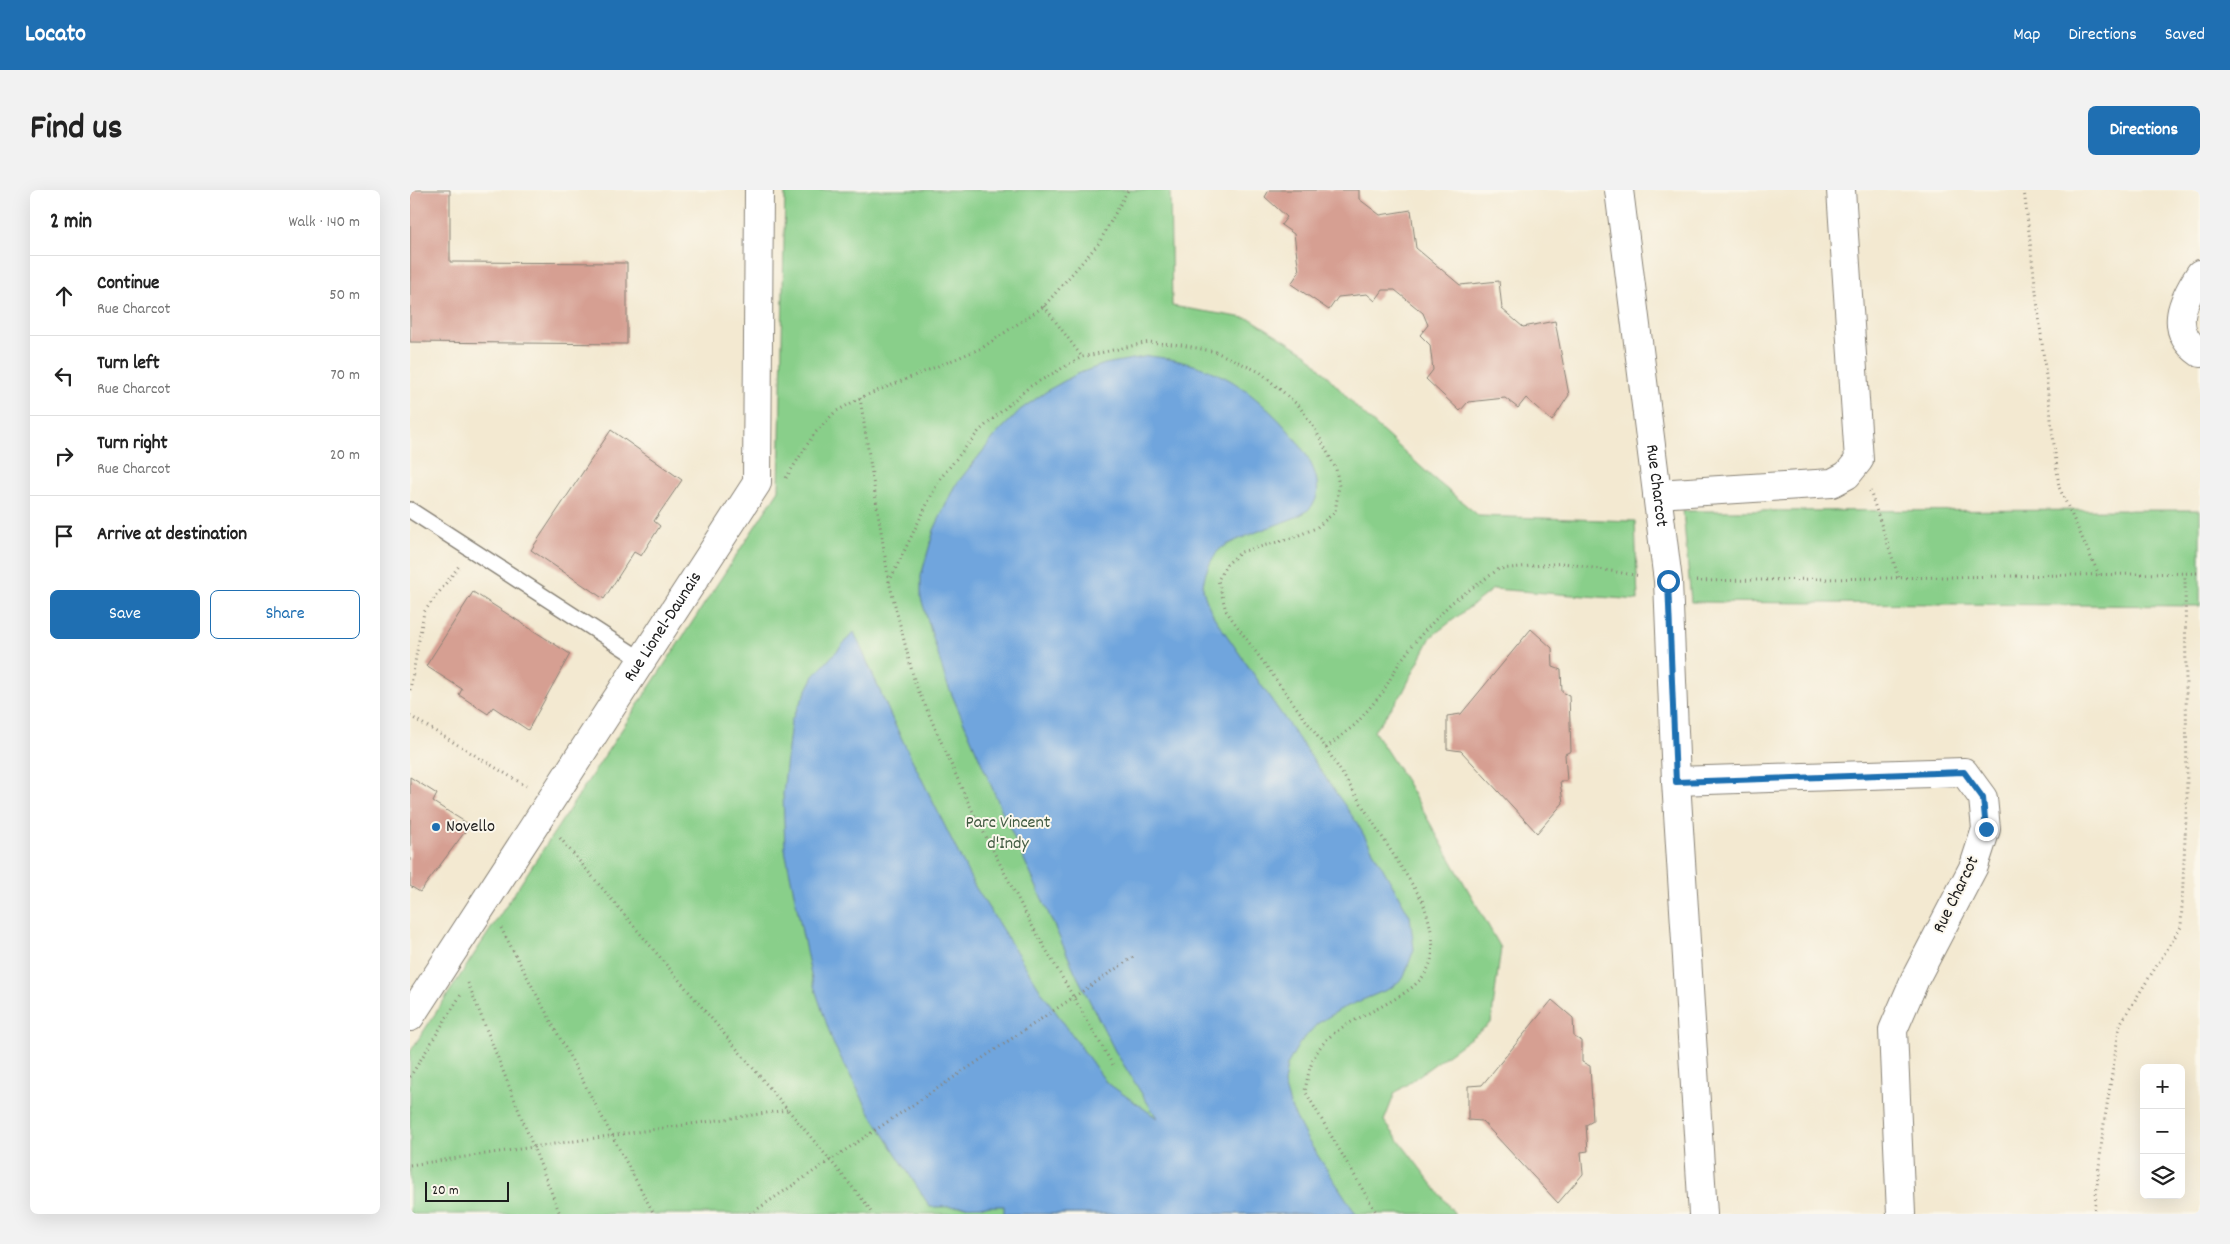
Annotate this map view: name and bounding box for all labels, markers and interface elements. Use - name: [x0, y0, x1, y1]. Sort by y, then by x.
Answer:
- text: Locato: [25, 18, 86, 52]
- text: Map: [2013, 23, 2040, 48]
- text: Directions: [2068, 23, 2137, 48]
- text: Saved: [2165, 23, 2205, 48]
- text: Find us: [30, 105, 122, 155]
- button: Directions: [2088, 106, 2200, 155]
- text: 2 min: [50, 208, 92, 238]
- text: Walk · 140 m: [288, 211, 360, 234]
- text: Continue: [97, 271, 159, 298]
- icon: ahead: [50, 282, 78, 310]
- text: 50 m: [329, 284, 360, 307]
- text: Rue Charcot: [97, 298, 171, 321]
- text: Turn left: [97, 351, 160, 378]
- icon: left: [50, 362, 78, 390]
- text: 70 m: [330, 364, 360, 387]
- text: Rue Charcot: [97, 378, 171, 401]
- text: Turn right: [97, 431, 168, 458]
- icon: right: [50, 442, 78, 470]
- street label: Rue Charcot: [1639, 443, 1674, 529]
- text: 20 m: [330, 444, 360, 467]
- text: Rue Charcot: [97, 458, 171, 481]
- icon: arrive: [50, 522, 78, 550]
- text: Arrive at destination: [97, 522, 247, 549]
- street label: Rue Lionel-Daunais: [618, 567, 708, 687]
- route start: [1657, 570, 1680, 593]
- button: Save: [50, 590, 200, 639]
- button: Share: [210, 590, 360, 639]
- park label: Parc Vincent d'Indy: [965, 811, 1051, 857]
- place label: Novello: [446, 815, 495, 840]
- route end: [1975, 818, 1998, 841]
- marker: Novello: [430, 821, 442, 833]
- street label: Rue Charcot: [1928, 852, 1987, 938]
- map controls: [2140, 1064, 2185, 1199]
- button: +: [2140, 1064, 2185, 1109]
- button: −: [2140, 1109, 2185, 1154]
- button: layers: [2140, 1154, 2185, 1199]
- scale bar: [425, 1179, 509, 1202]
- text: 20 m: [432, 1181, 459, 1201]

